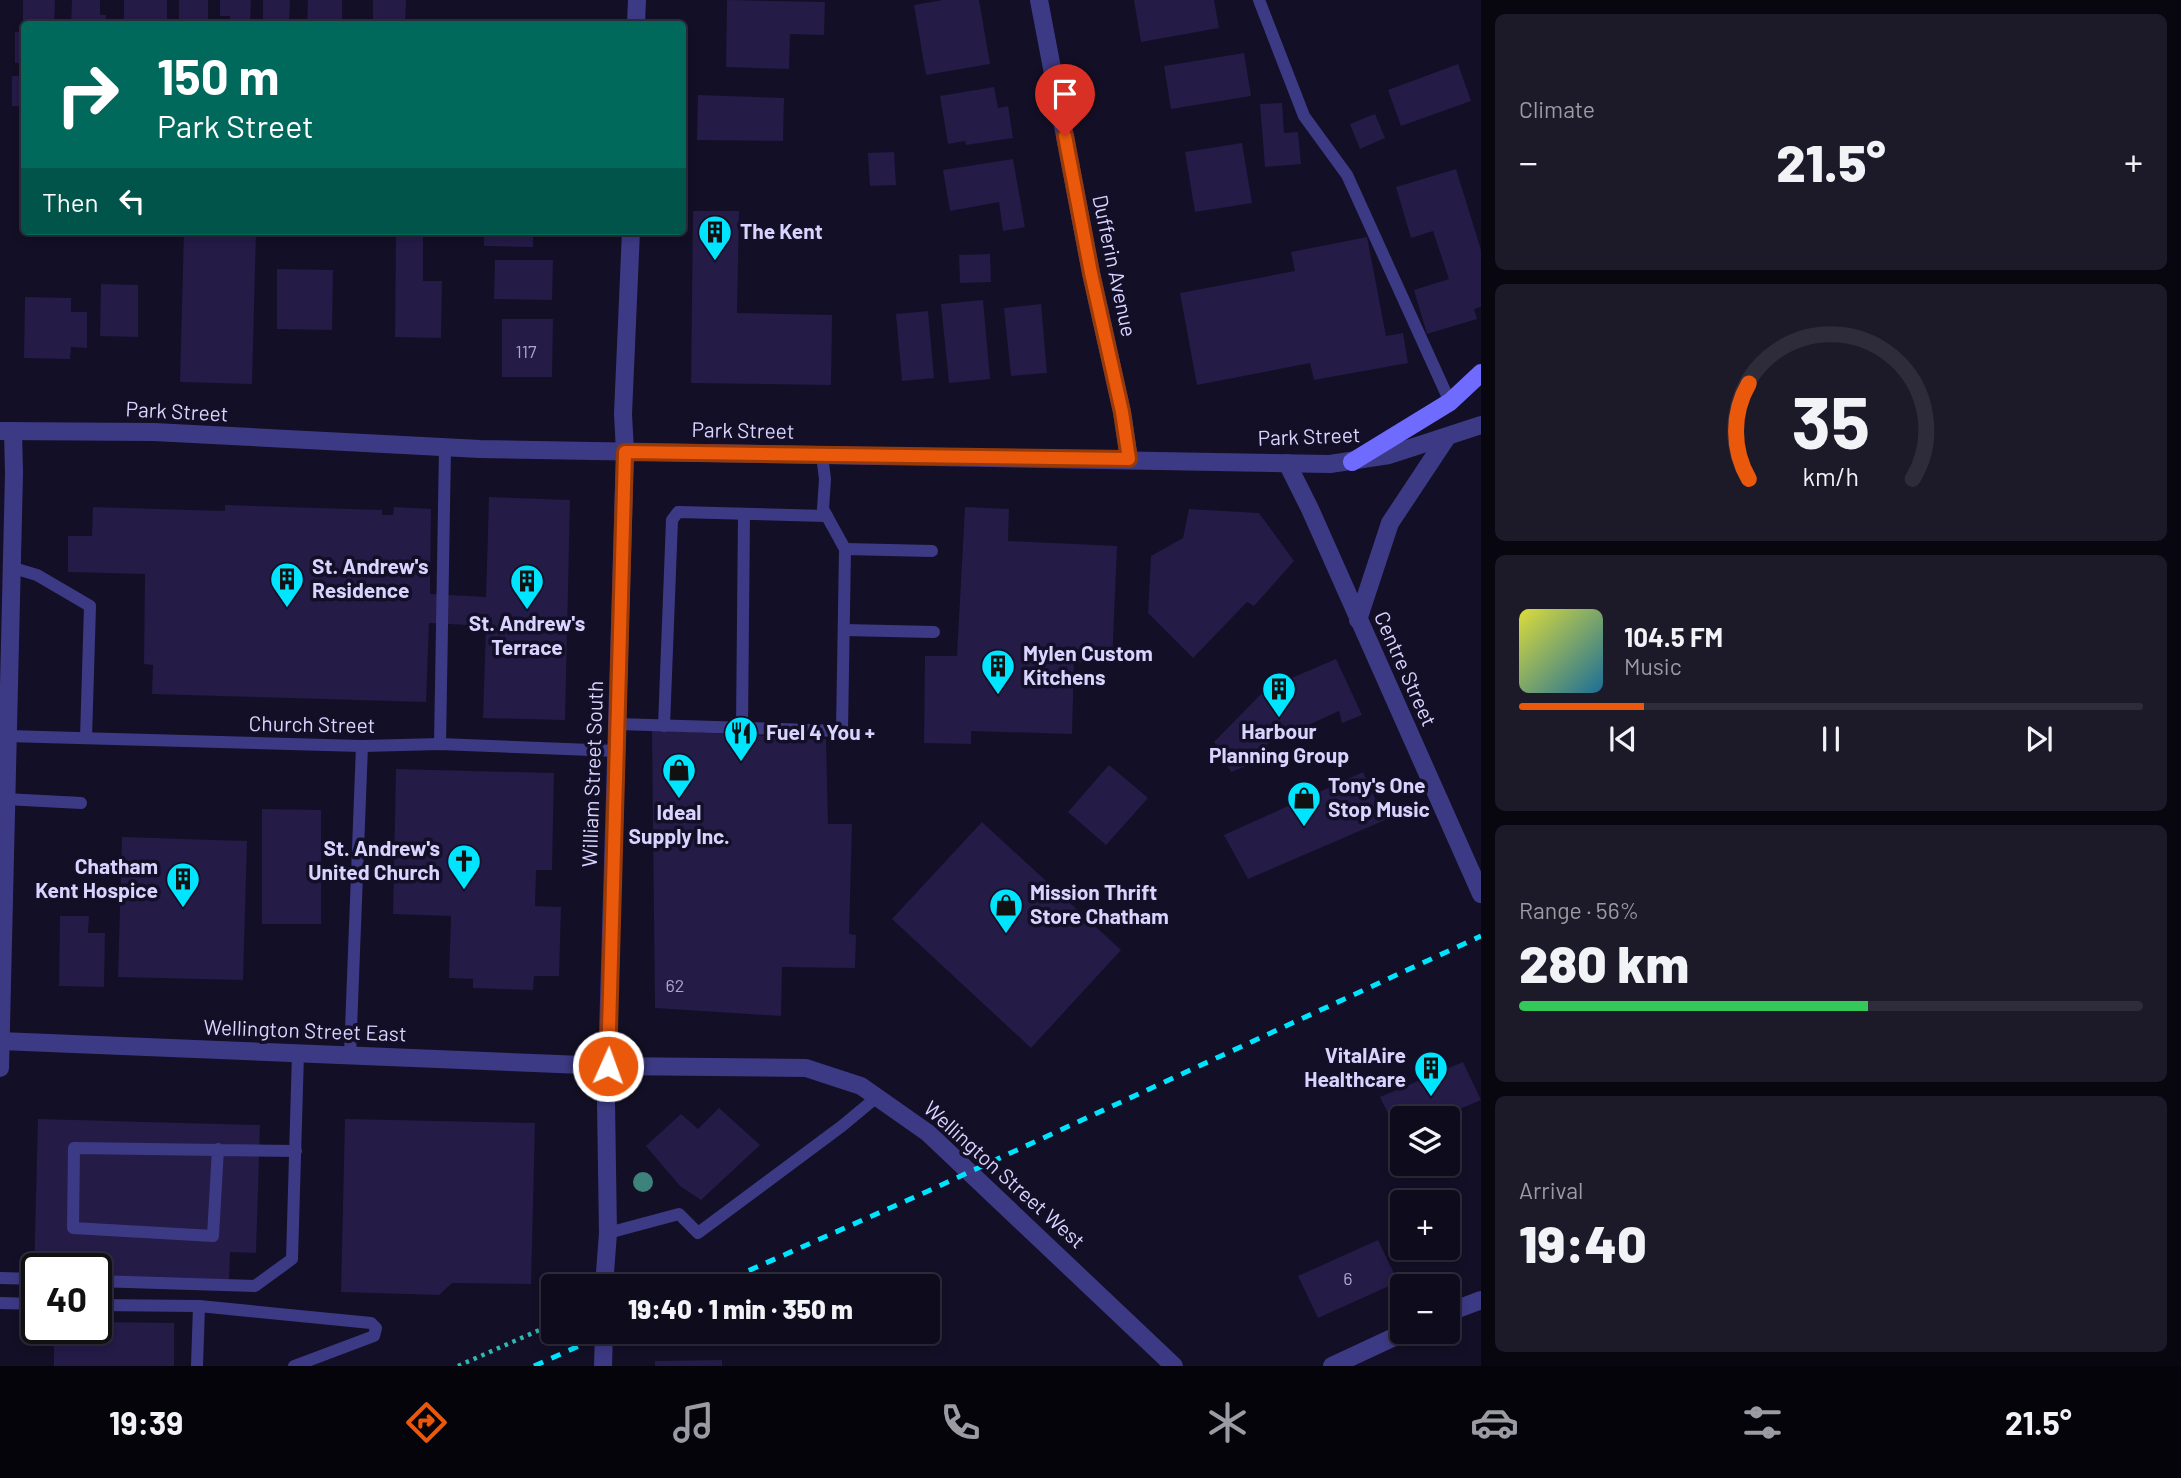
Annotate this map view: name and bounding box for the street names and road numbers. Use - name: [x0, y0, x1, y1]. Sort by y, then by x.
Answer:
- street label: Dufferin Avenue: [1088, 192, 1143, 339]
- street label: Park Street: [125, 395, 229, 426]
- street label: Park Street: [691, 416, 795, 443]
- street label: Park Street: [1257, 421, 1361, 450]
- street label: Centre Street: [1370, 607, 1443, 730]
- street label: William Street South: [576, 680, 607, 868]
- street label: Church Street: [248, 710, 376, 737]
- street label: Wellington Street East: [203, 1013, 407, 1046]
- street label: Wellington Street West: [919, 1095, 1091, 1253]

